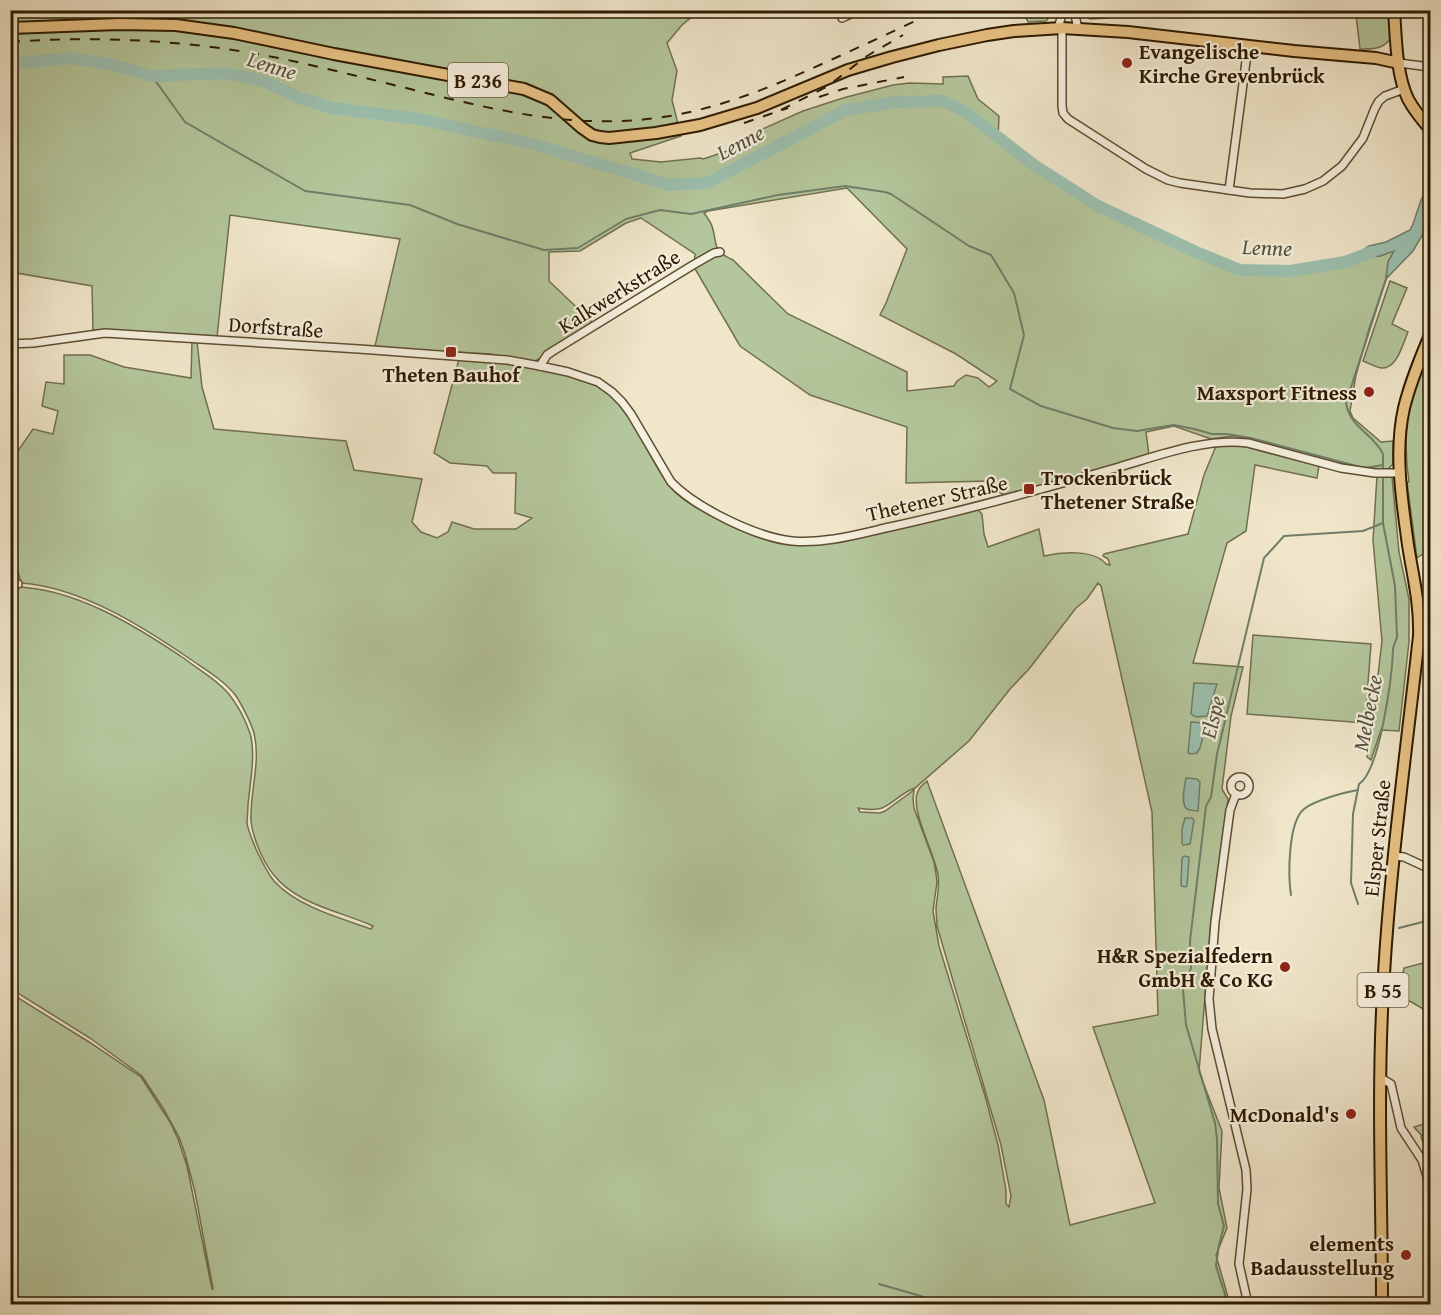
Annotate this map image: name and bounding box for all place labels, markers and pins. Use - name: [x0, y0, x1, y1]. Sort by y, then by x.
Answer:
- place label: Evangelische Kirche Grevenbrück: [1139, 36, 1326, 91]
- marker: Evangelische Kirche Grevenbrück: [1120, 56, 1134, 70]
- marker: Theten Bauhof: [444, 345, 458, 359]
- place label: Theten Bauhof: [382, 359, 522, 390]
- place label: Maxsport Fitness: [1197, 377, 1357, 408]
- marker: Maxsport Fitness: [1362, 385, 1376, 399]
- place label: Trockenbrück Thetener Straße: [1041, 462, 1195, 517]
- marker: Trockenbrück Thetener Straße: [1022, 482, 1036, 496]
- place label: H&R Spezialfedern GmbH & Co KG: [1097, 940, 1274, 995]
- marker: H&R Spezialfedern GmbH & Co KG: [1278, 960, 1292, 974]
- place label: McDonald's: [1230, 1099, 1339, 1130]
- marker: McDonald's: [1344, 1107, 1358, 1121]
- place label: elements Badausstellung: [1251, 1228, 1395, 1283]
- marker: elements Badausstellung: [1399, 1248, 1413, 1262]

